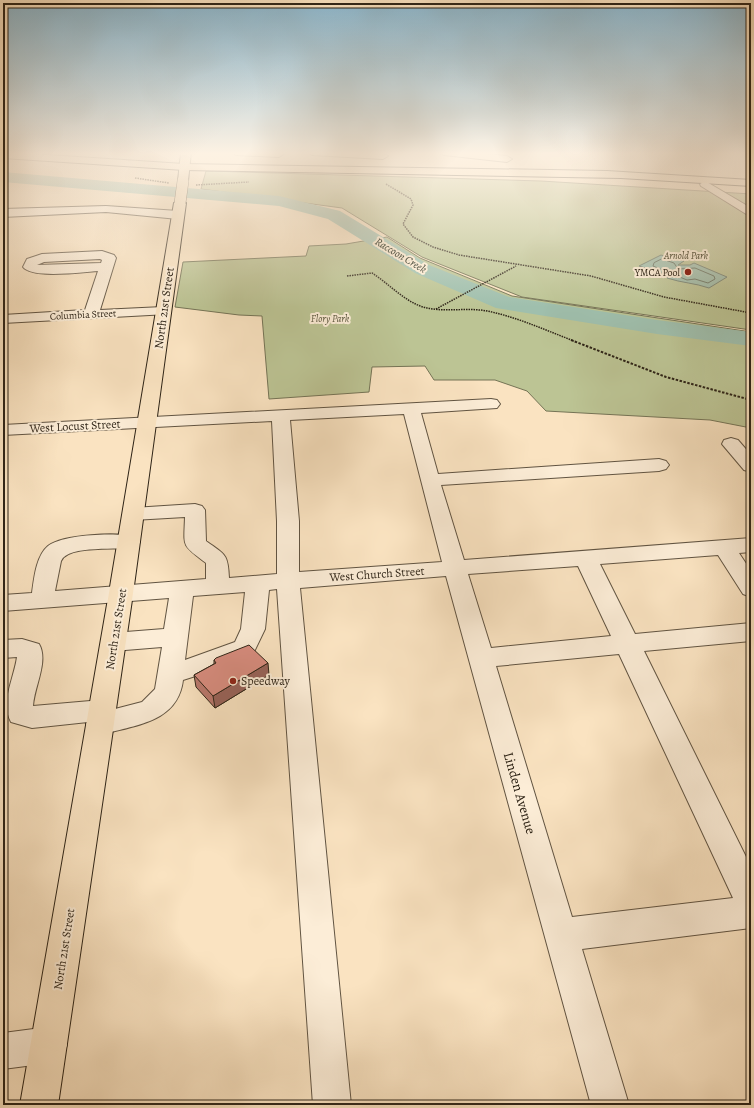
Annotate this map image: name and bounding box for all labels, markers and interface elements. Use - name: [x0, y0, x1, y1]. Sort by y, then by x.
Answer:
- water label: Raccoon Creek: [372, 234, 429, 277]
- park label: Arnold Park: [663, 249, 709, 262]
- street label: North 21st Street: [150, 266, 178, 350]
- place label: YMCA Pool: [634, 266, 681, 279]
- marker: YMCA Pool: [683, 267, 693, 277]
- street label: Columbia Street: [50, 306, 117, 323]
- park label: Flory Park: [311, 312, 350, 325]
- street label: West Locust Street: [28, 416, 121, 436]
- street label: West Church Street: [328, 563, 425, 585]
- street label: North 21st Street: [102, 587, 130, 671]
- place label: Speedway: [241, 673, 291, 689]
- marker: Speedway: [228, 676, 238, 686]
- street label: Linden Avenue: [499, 750, 540, 836]
- street label: North 21st Street: [50, 907, 78, 991]

